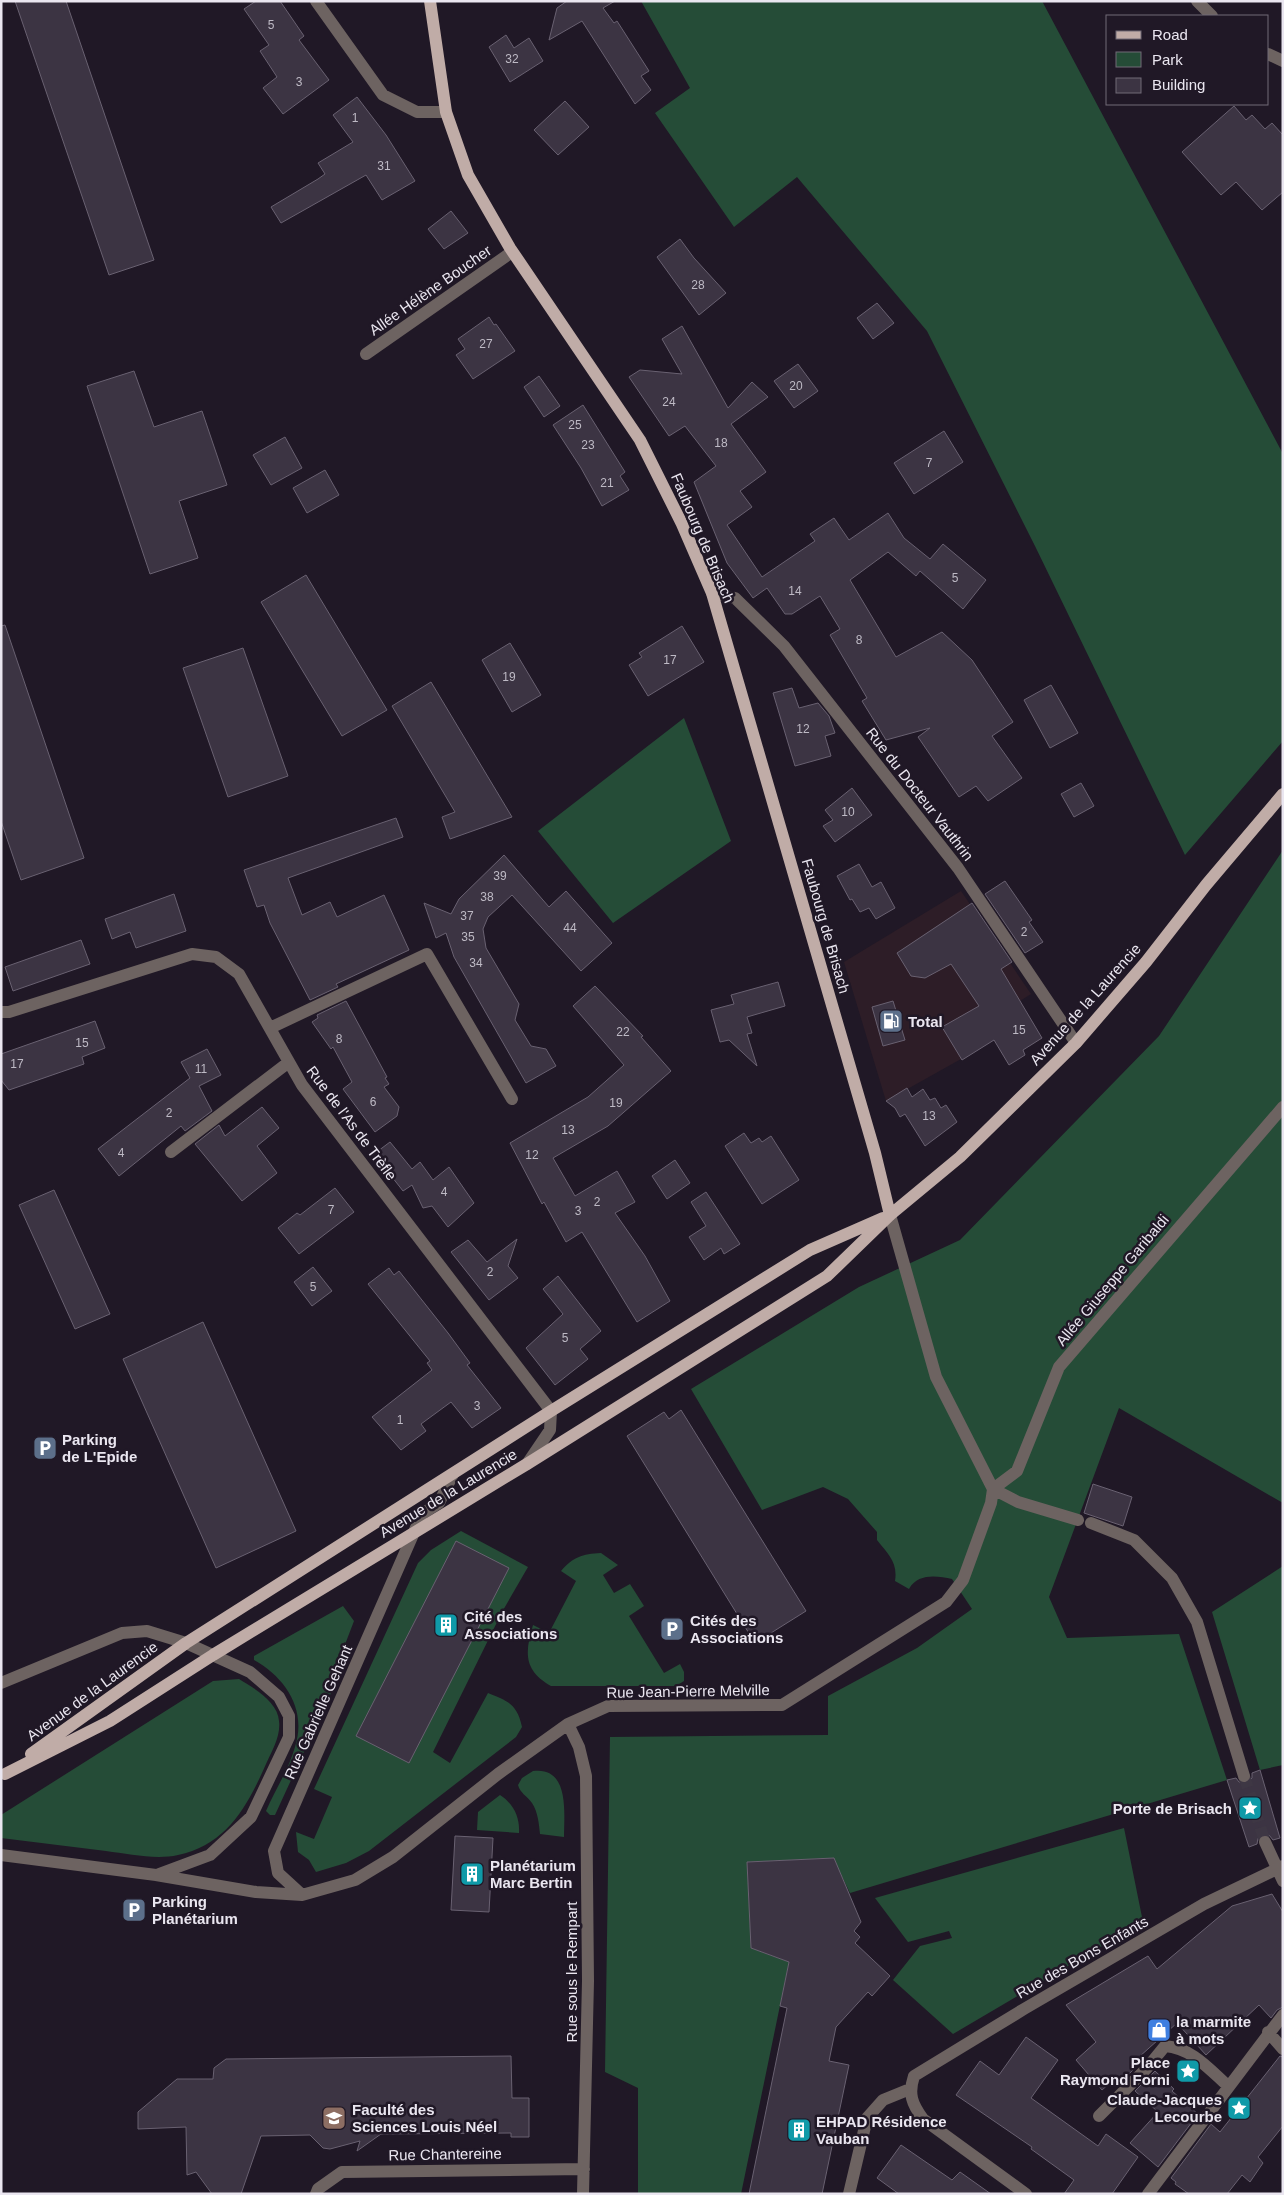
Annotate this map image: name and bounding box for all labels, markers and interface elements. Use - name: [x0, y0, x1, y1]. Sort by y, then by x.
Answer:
- legend: [1106, 15, 1269, 105]
- house number: 5: [268, 18, 275, 32]
- text: Road: [1152, 26, 1188, 43]
- text: Park: [1152, 51, 1183, 68]
- house number: 32: [505, 52, 519, 66]
- house number: 3: [296, 75, 303, 89]
- text: Building: [1152, 76, 1205, 93]
- house number: 1: [352, 111, 359, 125]
- house number: 31: [377, 159, 391, 173]
- street label: Allée Hélène Boucher: [366, 241, 494, 339]
- house number: 28: [691, 278, 705, 292]
- house number: 27: [479, 337, 493, 351]
- house number: 20: [789, 379, 803, 393]
- house number: 24: [662, 395, 676, 409]
- house number: 25: [568, 418, 582, 432]
- house number: 18: [714, 436, 728, 450]
- house number: 23: [581, 438, 595, 452]
- house number: 7: [926, 456, 933, 470]
- street label: Faubourg de Brisach: [668, 471, 738, 605]
- house number: 21: [600, 476, 614, 490]
- house number: 5: [952, 571, 959, 585]
- house number: 14: [788, 584, 802, 598]
- house number: 8: [856, 633, 863, 647]
- house number: 17: [663, 653, 677, 667]
- house number: 19: [502, 670, 516, 684]
- house number: 12: [796, 722, 810, 736]
- street label: Rue du Docteur Vauthrin: [863, 724, 977, 864]
- house number: 10: [841, 805, 855, 819]
- street label: Faubourg de Brisach: [799, 857, 853, 995]
- house number: 39: [493, 869, 507, 883]
- house number: 38: [480, 890, 494, 904]
- house number: 37: [460, 909, 474, 923]
- house number: 44: [563, 921, 577, 935]
- house number: 2: [1021, 925, 1028, 939]
- house number: 35: [461, 930, 475, 944]
- street label: Avenue de la Laurencie: [1026, 940, 1144, 1068]
- house number: 34: [469, 956, 483, 970]
- fuel station icon: Total: [878, 1008, 904, 1034]
- place label: Total: [908, 1013, 943, 1030]
- house number: 15: [1012, 1023, 1026, 1037]
- house number: 22: [616, 1025, 630, 1039]
- house number: 8: [336, 1032, 343, 1046]
- house number: 15: [75, 1036, 89, 1050]
- house number: 17: [10, 1057, 24, 1071]
- house number: 11: [195, 1062, 208, 1076]
- street label: Rue de l'As de Trèfle: [303, 1062, 401, 1184]
- house number: 6: [370, 1095, 377, 1109]
- house number: 19: [609, 1096, 623, 1110]
- house number: 2: [166, 1106, 173, 1120]
- house number: 13: [922, 1109, 936, 1123]
- house number: 13: [561, 1123, 575, 1137]
- house number: 4: [118, 1146, 125, 1160]
- house number: 12: [525, 1148, 539, 1162]
- house number: 4: [441, 1185, 448, 1199]
- house number: 2: [594, 1195, 601, 1209]
- house number: 7: [328, 1203, 335, 1217]
- house number: 3: [575, 1204, 582, 1218]
- street label: Allée Giuseppe Garibaldi: [1052, 1211, 1172, 1349]
- house number: 2: [487, 1265, 494, 1279]
- house number: 5: [310, 1280, 317, 1294]
- house number: 5: [562, 1331, 569, 1345]
- house number: 3: [474, 1399, 481, 1413]
- house number: 1: [397, 1413, 404, 1427]
- place label: Parking de L'Epide: [62, 1431, 137, 1465]
- parking icon: Parking de L'Epide: [32, 1435, 58, 1461]
- street label: Avenue de la Laurencie: [376, 1445, 520, 1541]
- place label: Cité des Associations: [464, 1608, 557, 1642]
- building icon: Cité des Associations: [433, 1612, 459, 1638]
- place label: Cités des Associations: [690, 1612, 783, 1646]
- parking icon: Cités des Associations: [659, 1616, 685, 1642]
- street label: Avenue de la Laurencie: [23, 1638, 161, 1744]
- street label: Rue Gabrielle Gehant: [281, 1642, 356, 1782]
- street label: Rue Jean-Pierre Melville: [606, 1681, 770, 1701]
- place icon: Porte de Brisach: [1237, 1795, 1263, 1821]
- place label: Porte de Brisach: [1113, 1800, 1232, 1817]
- place label: Planétarium Marc Bertin: [490, 1857, 576, 1891]
- building icon: Planétarium Marc Bertin: [459, 1861, 485, 1887]
- place label: Parking Planétarium: [152, 1893, 238, 1927]
- parking icon: Parking Planétarium: [121, 1897, 147, 1923]
- street label: Rue sous le Rempart: [563, 1901, 580, 2042]
- street label: Rue des Bons Enfants: [1013, 1912, 1151, 2002]
- place label: la marmite à mots: [1176, 2013, 1251, 2047]
- shop icon: la marmite à mots: [1146, 2017, 1172, 2043]
- place label: Place Raymond Forni: [1060, 2054, 1170, 2088]
- place icon: Place Raymond Forni: [1175, 2058, 1201, 2084]
- place label: Claude-Jacques Lecourbe: [1107, 2091, 1222, 2125]
- place icon: Claude-Jacques Lecourbe: [1226, 2095, 1252, 2121]
- place label: Faculté des Sciences Louis Néel: [352, 2101, 497, 2135]
- school or university icon: Faculté des Sciences Louis Néel: [321, 2105, 347, 2131]
- place label: EHPAD Résidence Vauban: [816, 2113, 947, 2147]
- building icon: EHPAD Résidence Vauban: [786, 2117, 812, 2143]
- street label: Rue Chantereine: [388, 2145, 502, 2163]

